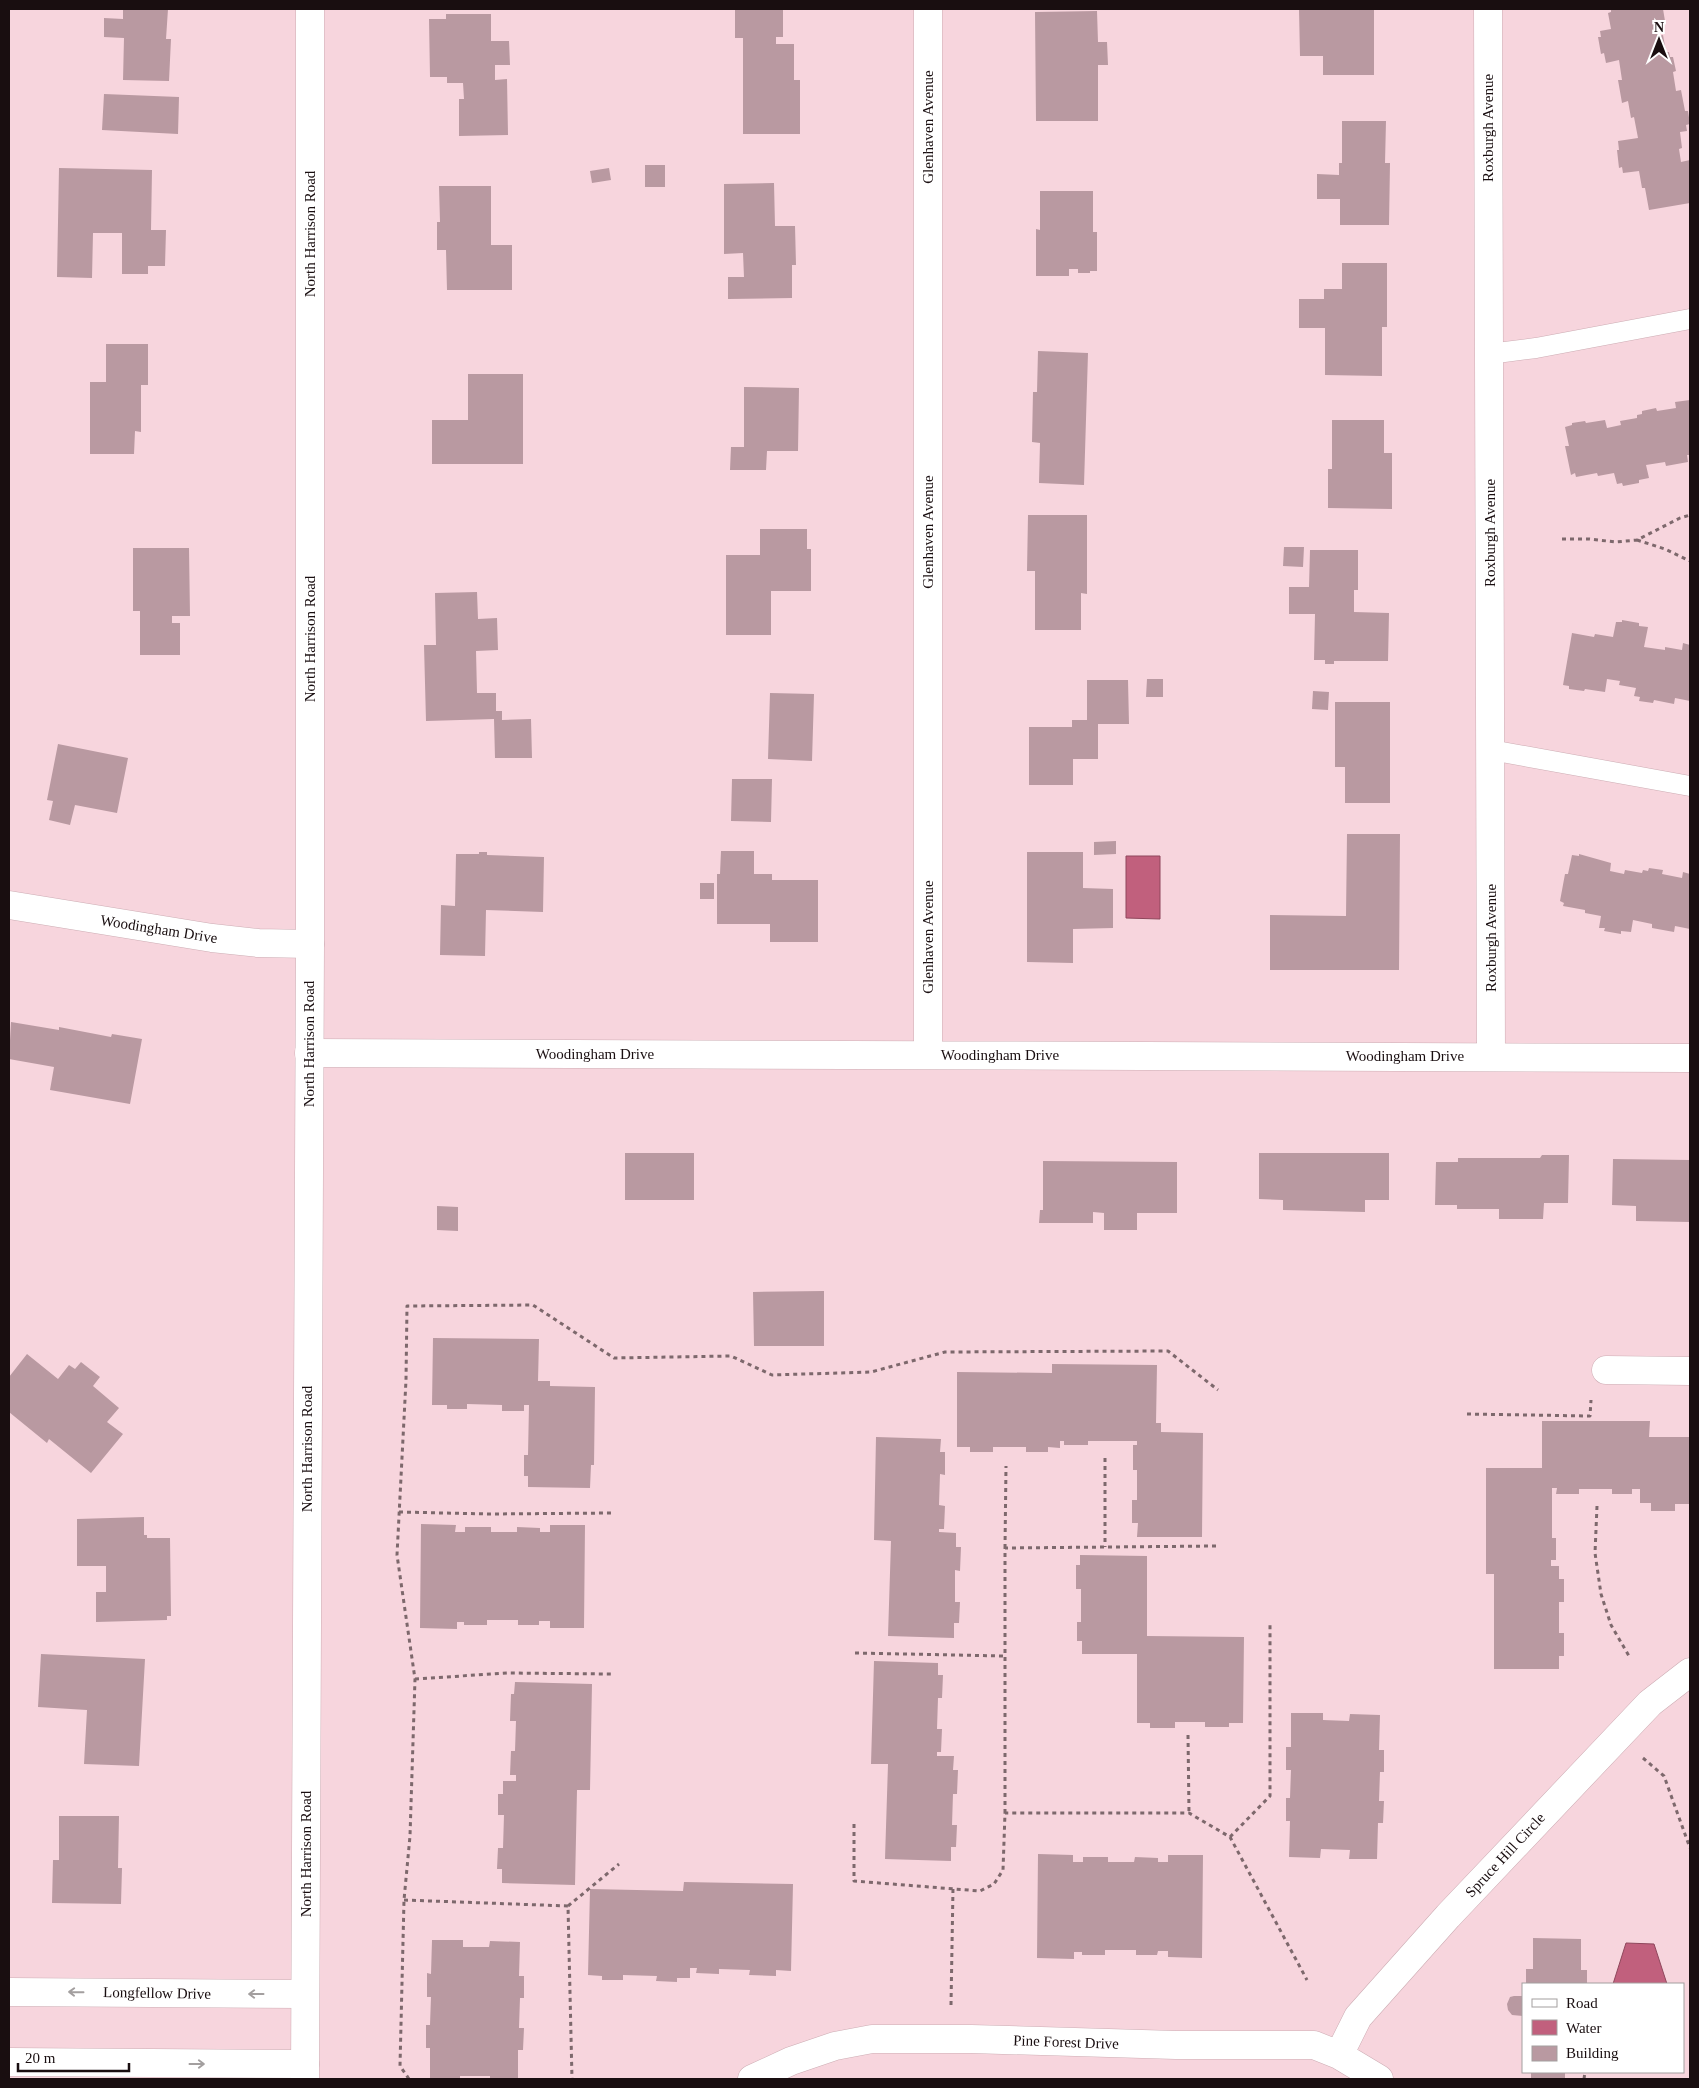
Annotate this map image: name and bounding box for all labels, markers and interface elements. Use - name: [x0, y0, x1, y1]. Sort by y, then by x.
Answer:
- north arrow: [1634, 15, 1684, 65]
- text: N: [1654, 20, 1664, 35]
- street label: Glenhaven Avenue: [920, 70, 936, 184]
- street label: Roxburgh Avenue: [1480, 74, 1496, 182]
- street label: North Harrison Road: [302, 170, 318, 297]
- street label: Glenhaven Avenue: [920, 475, 936, 589]
- street label: Roxburgh Avenue: [1482, 479, 1498, 587]
- street label: North Harrison Road: [302, 575, 318, 702]
- street label: Glenhaven Avenue: [920, 880, 936, 994]
- street label: Roxburgh Avenue: [1483, 884, 1499, 992]
- street label: Woodingham Drive: [99, 912, 219, 946]
- street label: North Harrison Road: [301, 980, 317, 1107]
- street label: Woodingham Drive: [536, 1046, 655, 1062]
- street label: Woodingham Drive: [941, 1047, 1060, 1063]
- street label: Woodingham Drive: [1346, 1048, 1465, 1064]
- street label: North Harrison Road: [299, 1385, 315, 1512]
- street label: North Harrison Road: [298, 1790, 314, 1917]
- street label: Spruce Hill Circle: [1462, 1809, 1548, 1900]
- legend: [1522, 1983, 1684, 2073]
- street label: Longfellow Drive: [103, 1984, 211, 2002]
- one-way arrow: [68, 1987, 84, 1997]
- one-way arrow: [248, 1989, 264, 1999]
- text: Road: [1566, 1995, 1598, 2011]
- text: Water: [1566, 2020, 1601, 2036]
- street label: Pine Forest Drive: [1013, 2032, 1119, 2052]
- scale bar: [18, 2040, 129, 2072]
- text: Building: [1566, 2045, 1619, 2061]
- text: 20 m: [25, 2050, 56, 2066]
- one-way arrow: [189, 2059, 205, 2068]

